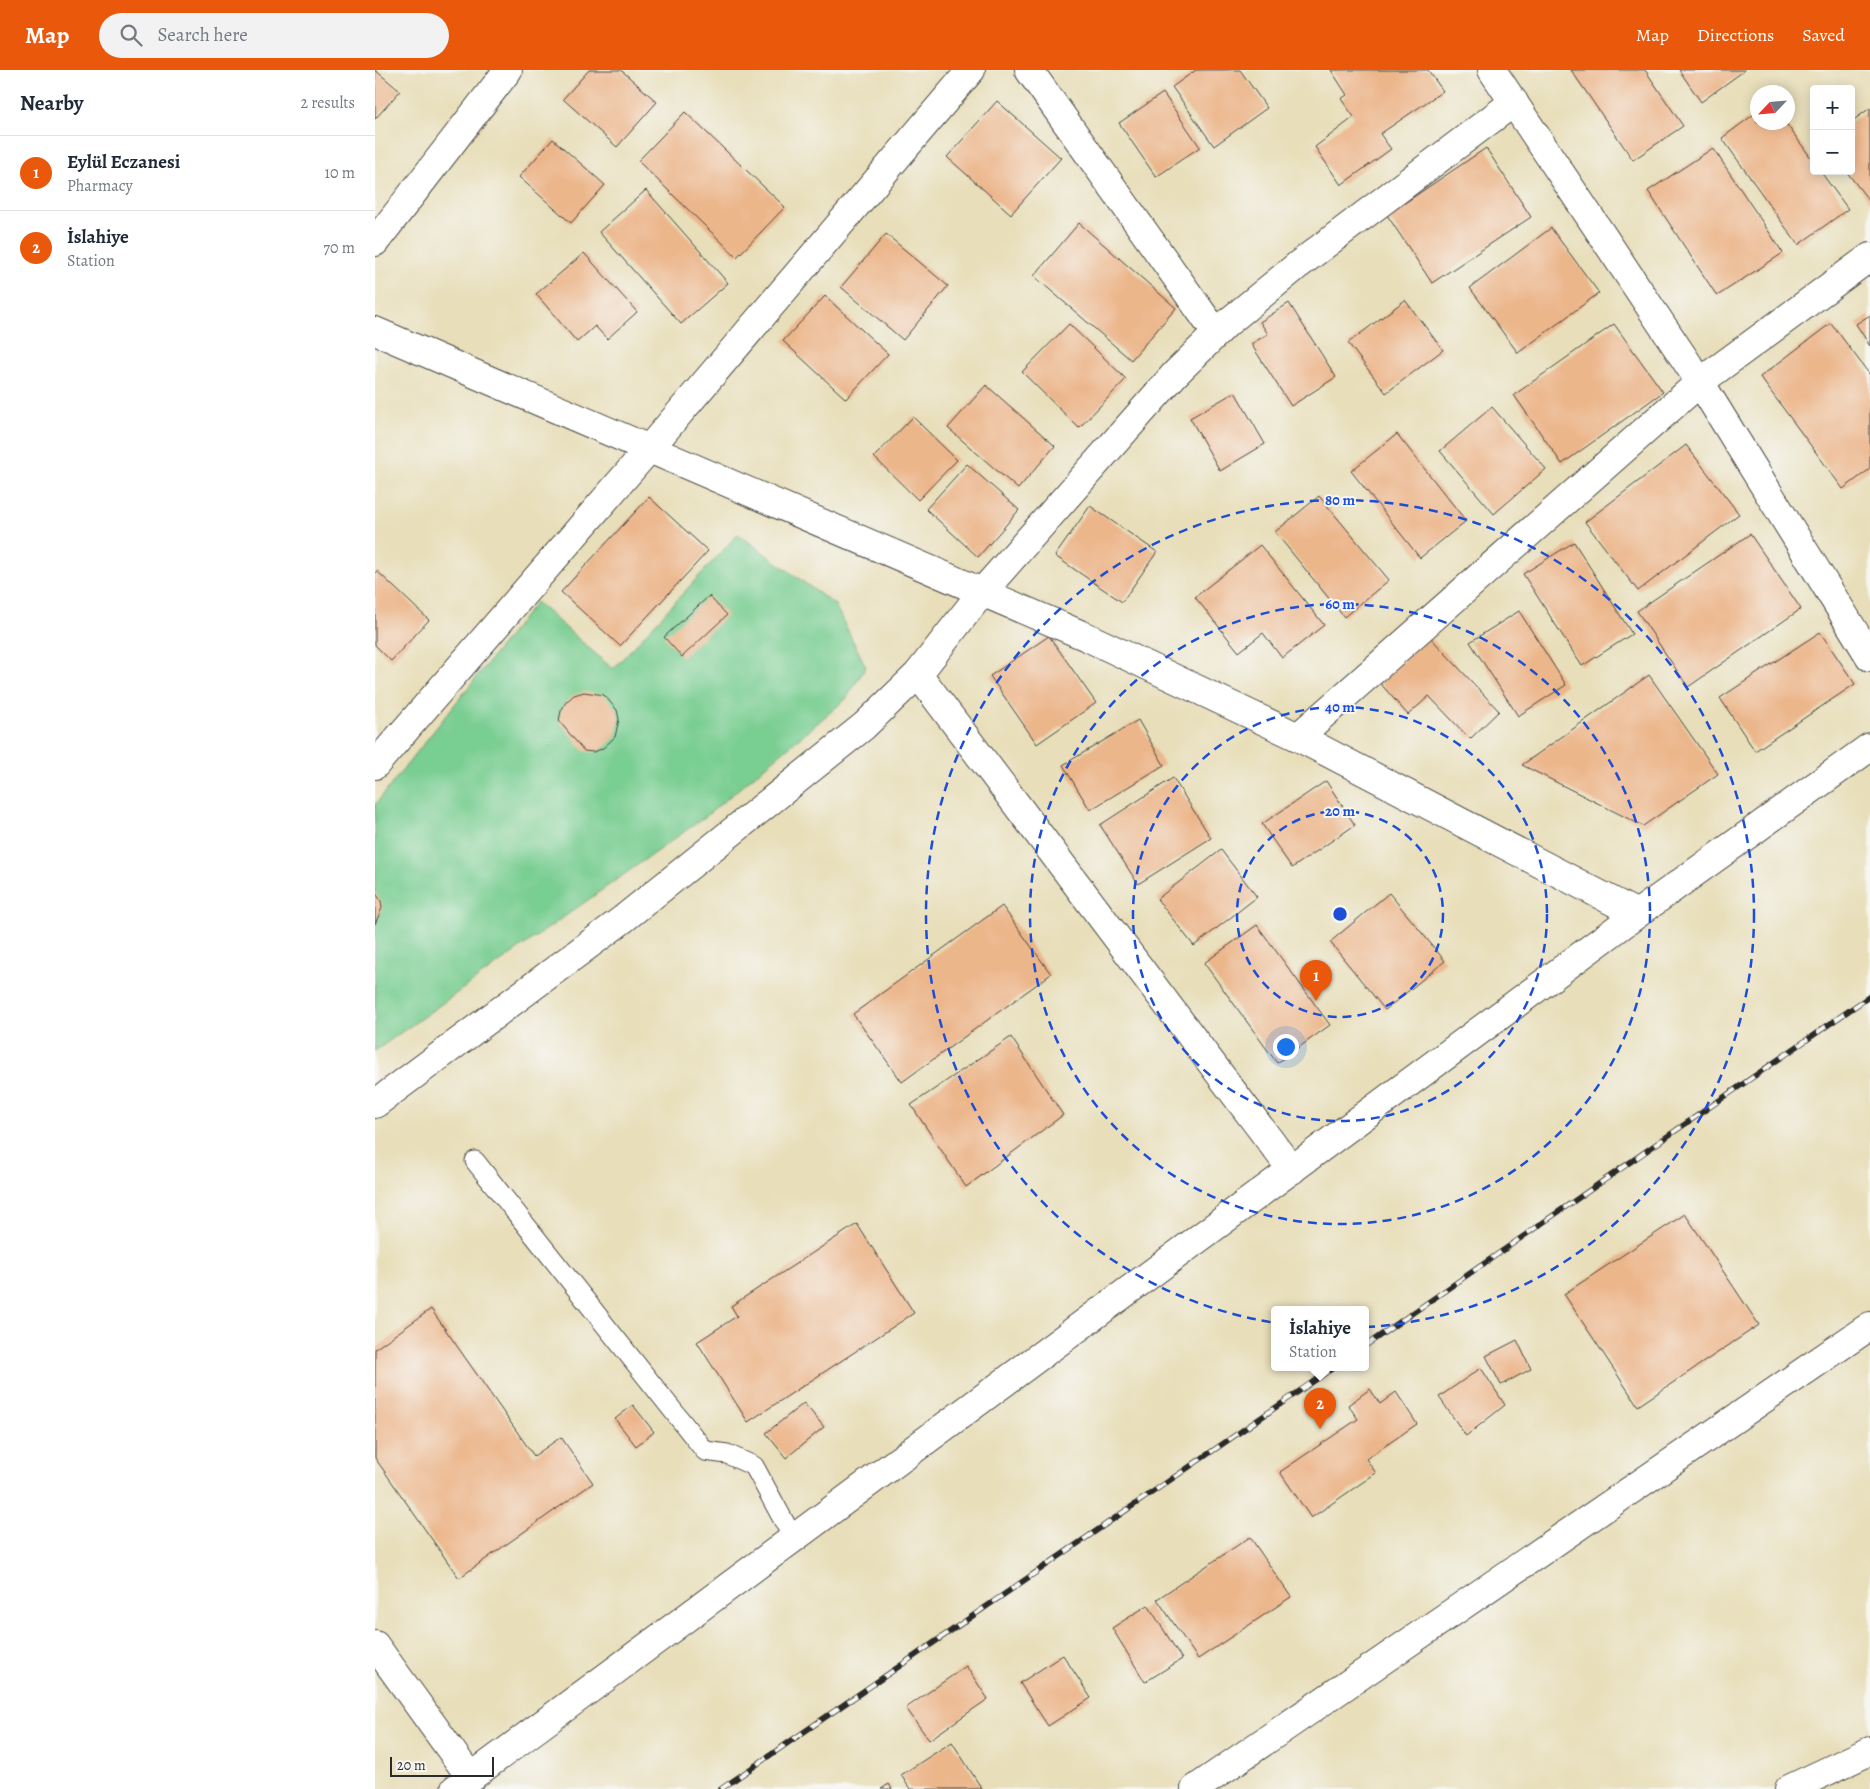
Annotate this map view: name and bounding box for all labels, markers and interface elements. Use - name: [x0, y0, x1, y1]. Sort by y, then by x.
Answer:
- search box: [99, 13, 449, 58]
- text: Map: [25, 19, 69, 51]
- icon: search: [117, 21, 145, 49]
- text: Search here: [157, 22, 248, 48]
- text: Map: [1636, 23, 1669, 47]
- text: Directions: [1697, 23, 1774, 47]
- text: Saved: [1802, 23, 1845, 47]
- north arrow: [1750, 85, 1795, 130]
- map controls: [1810, 85, 1855, 175]
- button: +: [1810, 85, 1855, 130]
- text: Nearby: [20, 89, 83, 117]
- text: 2 results: [300, 92, 355, 114]
- button: −: [1810, 130, 1855, 175]
- text: Eylül Eczanesi: [67, 149, 180, 175]
- text: 1: [33, 162, 39, 184]
- text: 10 m: [325, 162, 355, 184]
- text: Pharmacy: [67, 175, 133, 197]
- text: İslahiye: [67, 224, 129, 250]
- text: 2: [32, 237, 40, 259]
- text: 70 m: [323, 237, 355, 259]
- text: Station: [67, 250, 115, 272]
- text: 80 m: [1325, 490, 1355, 510]
- text: 60 m: [1325, 594, 1355, 614]
- text: 40 m: [1325, 697, 1355, 717]
- text: 20 m: [1325, 801, 1355, 821]
- centre of rings: [1331, 905, 1349, 923]
- pin: 1: [1300, 960, 1332, 1001]
- your location: [1273, 1034, 1299, 1060]
- popup: [1271, 1306, 1369, 1371]
- text: İslahiye: [1289, 1315, 1351, 1341]
- text: Station: [1289, 1341, 1337, 1363]
- pin: 2: [1304, 1388, 1336, 1429]
- scale bar: [390, 1754, 494, 1777]
- text: 20 m: [397, 1756, 426, 1775]

